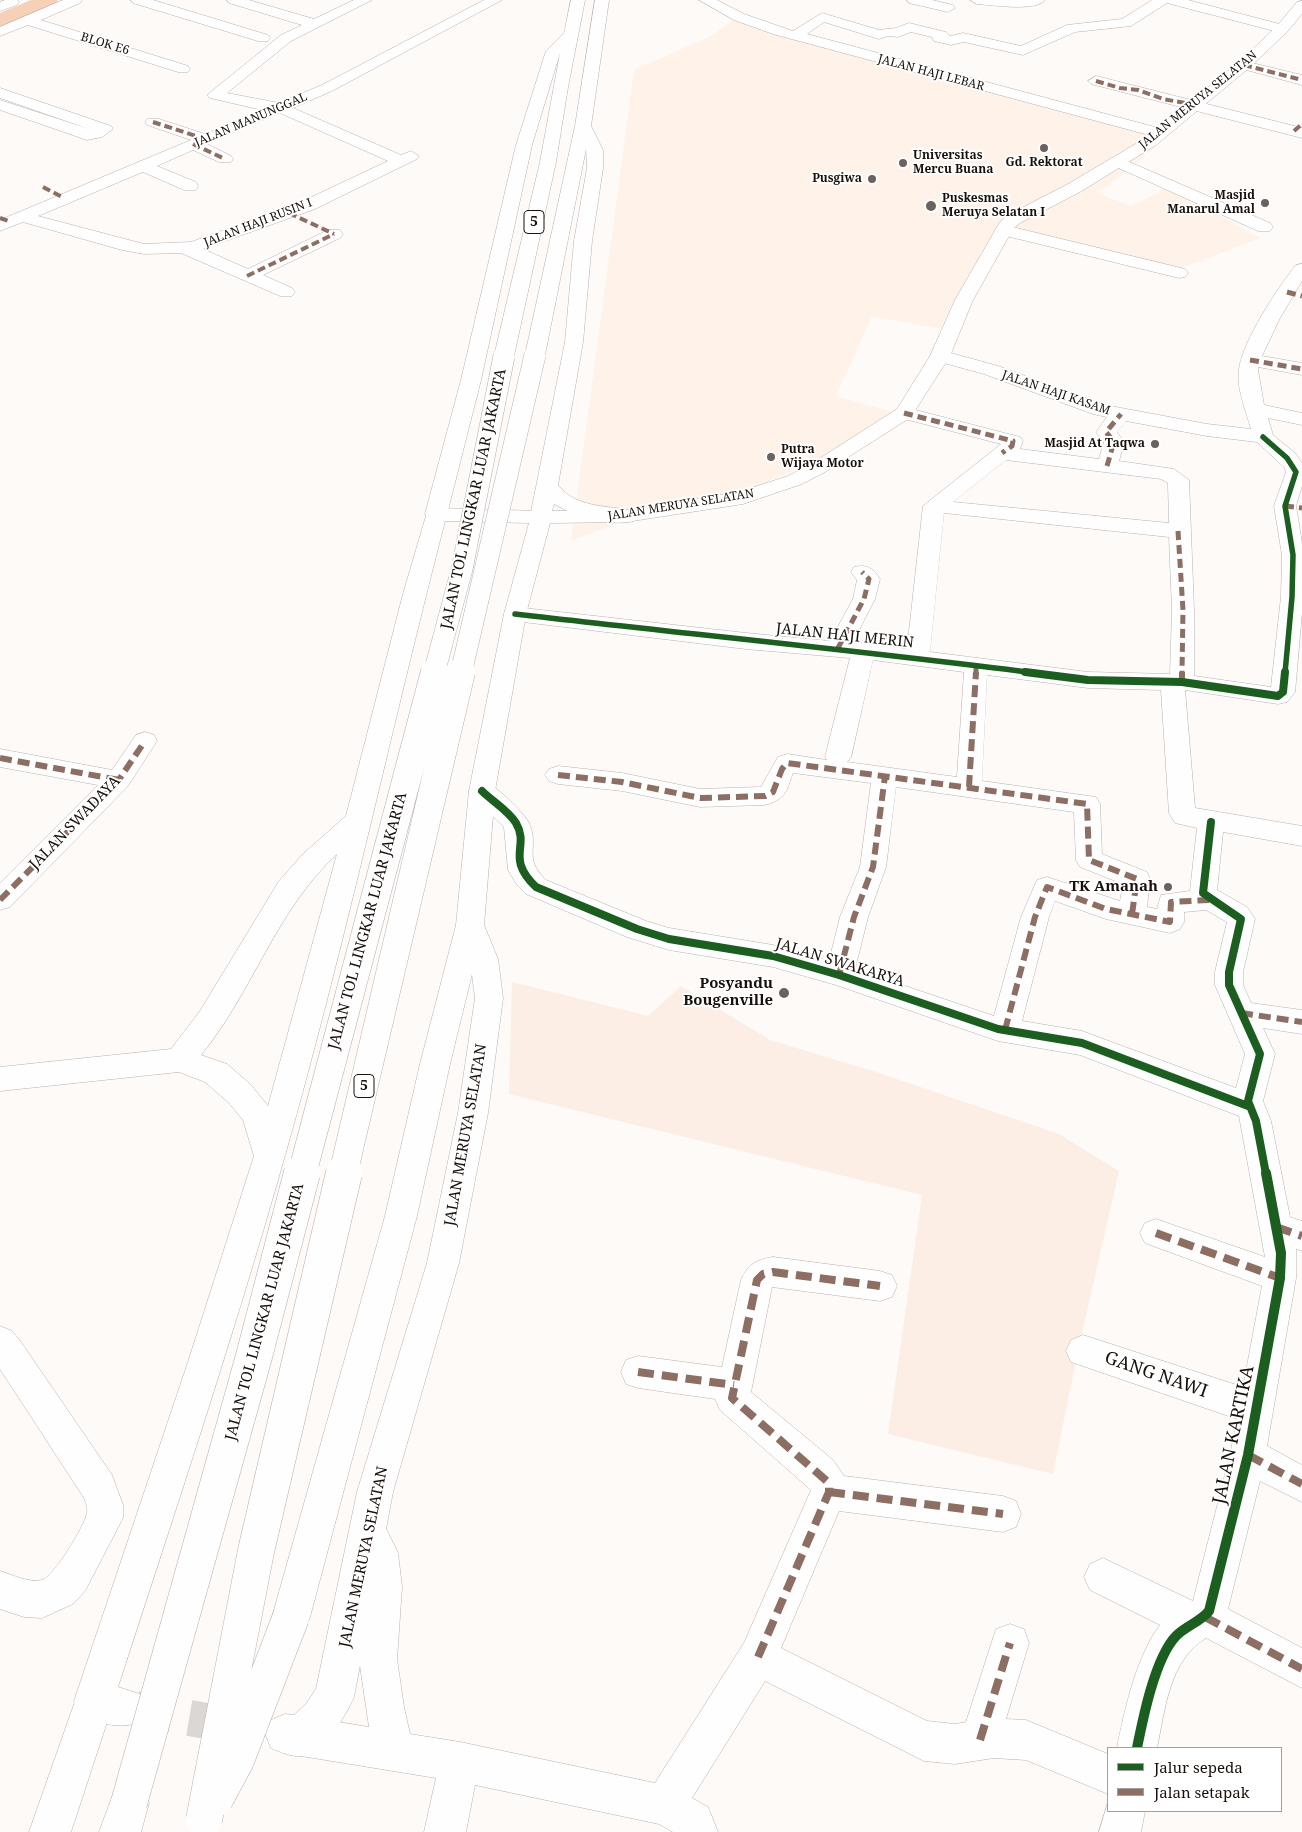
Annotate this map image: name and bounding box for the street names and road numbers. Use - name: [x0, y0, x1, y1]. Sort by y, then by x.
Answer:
- street label: BLOK E6: [79, 30, 131, 58]
- street label: JALAN MERUYA SELATAN: [1136, 48, 1260, 152]
- street label: JALAN HAJI LEBAR: [876, 52, 986, 94]
- street label: JALAN MANUNGGAL: [193, 90, 309, 150]
- street label: JALAN HAJI RUSIN I: [202, 196, 314, 250]
- road number: 5: [524, 210, 544, 233]
- street label: JALAN TOL LINGKAR LUAR JAKARTA: [438, 367, 510, 631]
- street label: JALAN HAJI KASAM: [1000, 368, 1112, 418]
- street label: JALAN MERUYA SELATAN: [607, 486, 755, 524]
- street label: JALAN HAJI MERIN: [775, 620, 915, 652]
- street label: JALAN SWADAYA: [26, 772, 124, 874]
- street label: JALAN TOL LINGKAR LUAR JAKARTA: [325, 790, 411, 1052]
- street label: JALAN SWAKARYA: [773, 935, 907, 991]
- street label: JALAN MERUYA SELATAN: [441, 1042, 491, 1228]
- road number: 5: [354, 1074, 374, 1098]
- street label: JALAN TOL LINGKAR LUAR JAKARTA: [222, 1181, 308, 1443]
- street label: GANG NAWI: [1102, 1347, 1210, 1403]
- street label: JALAN KARTIKA: [1209, 1364, 1259, 1506]
- street label: JALAN MERUYA SELATAN: [336, 1465, 392, 1649]

